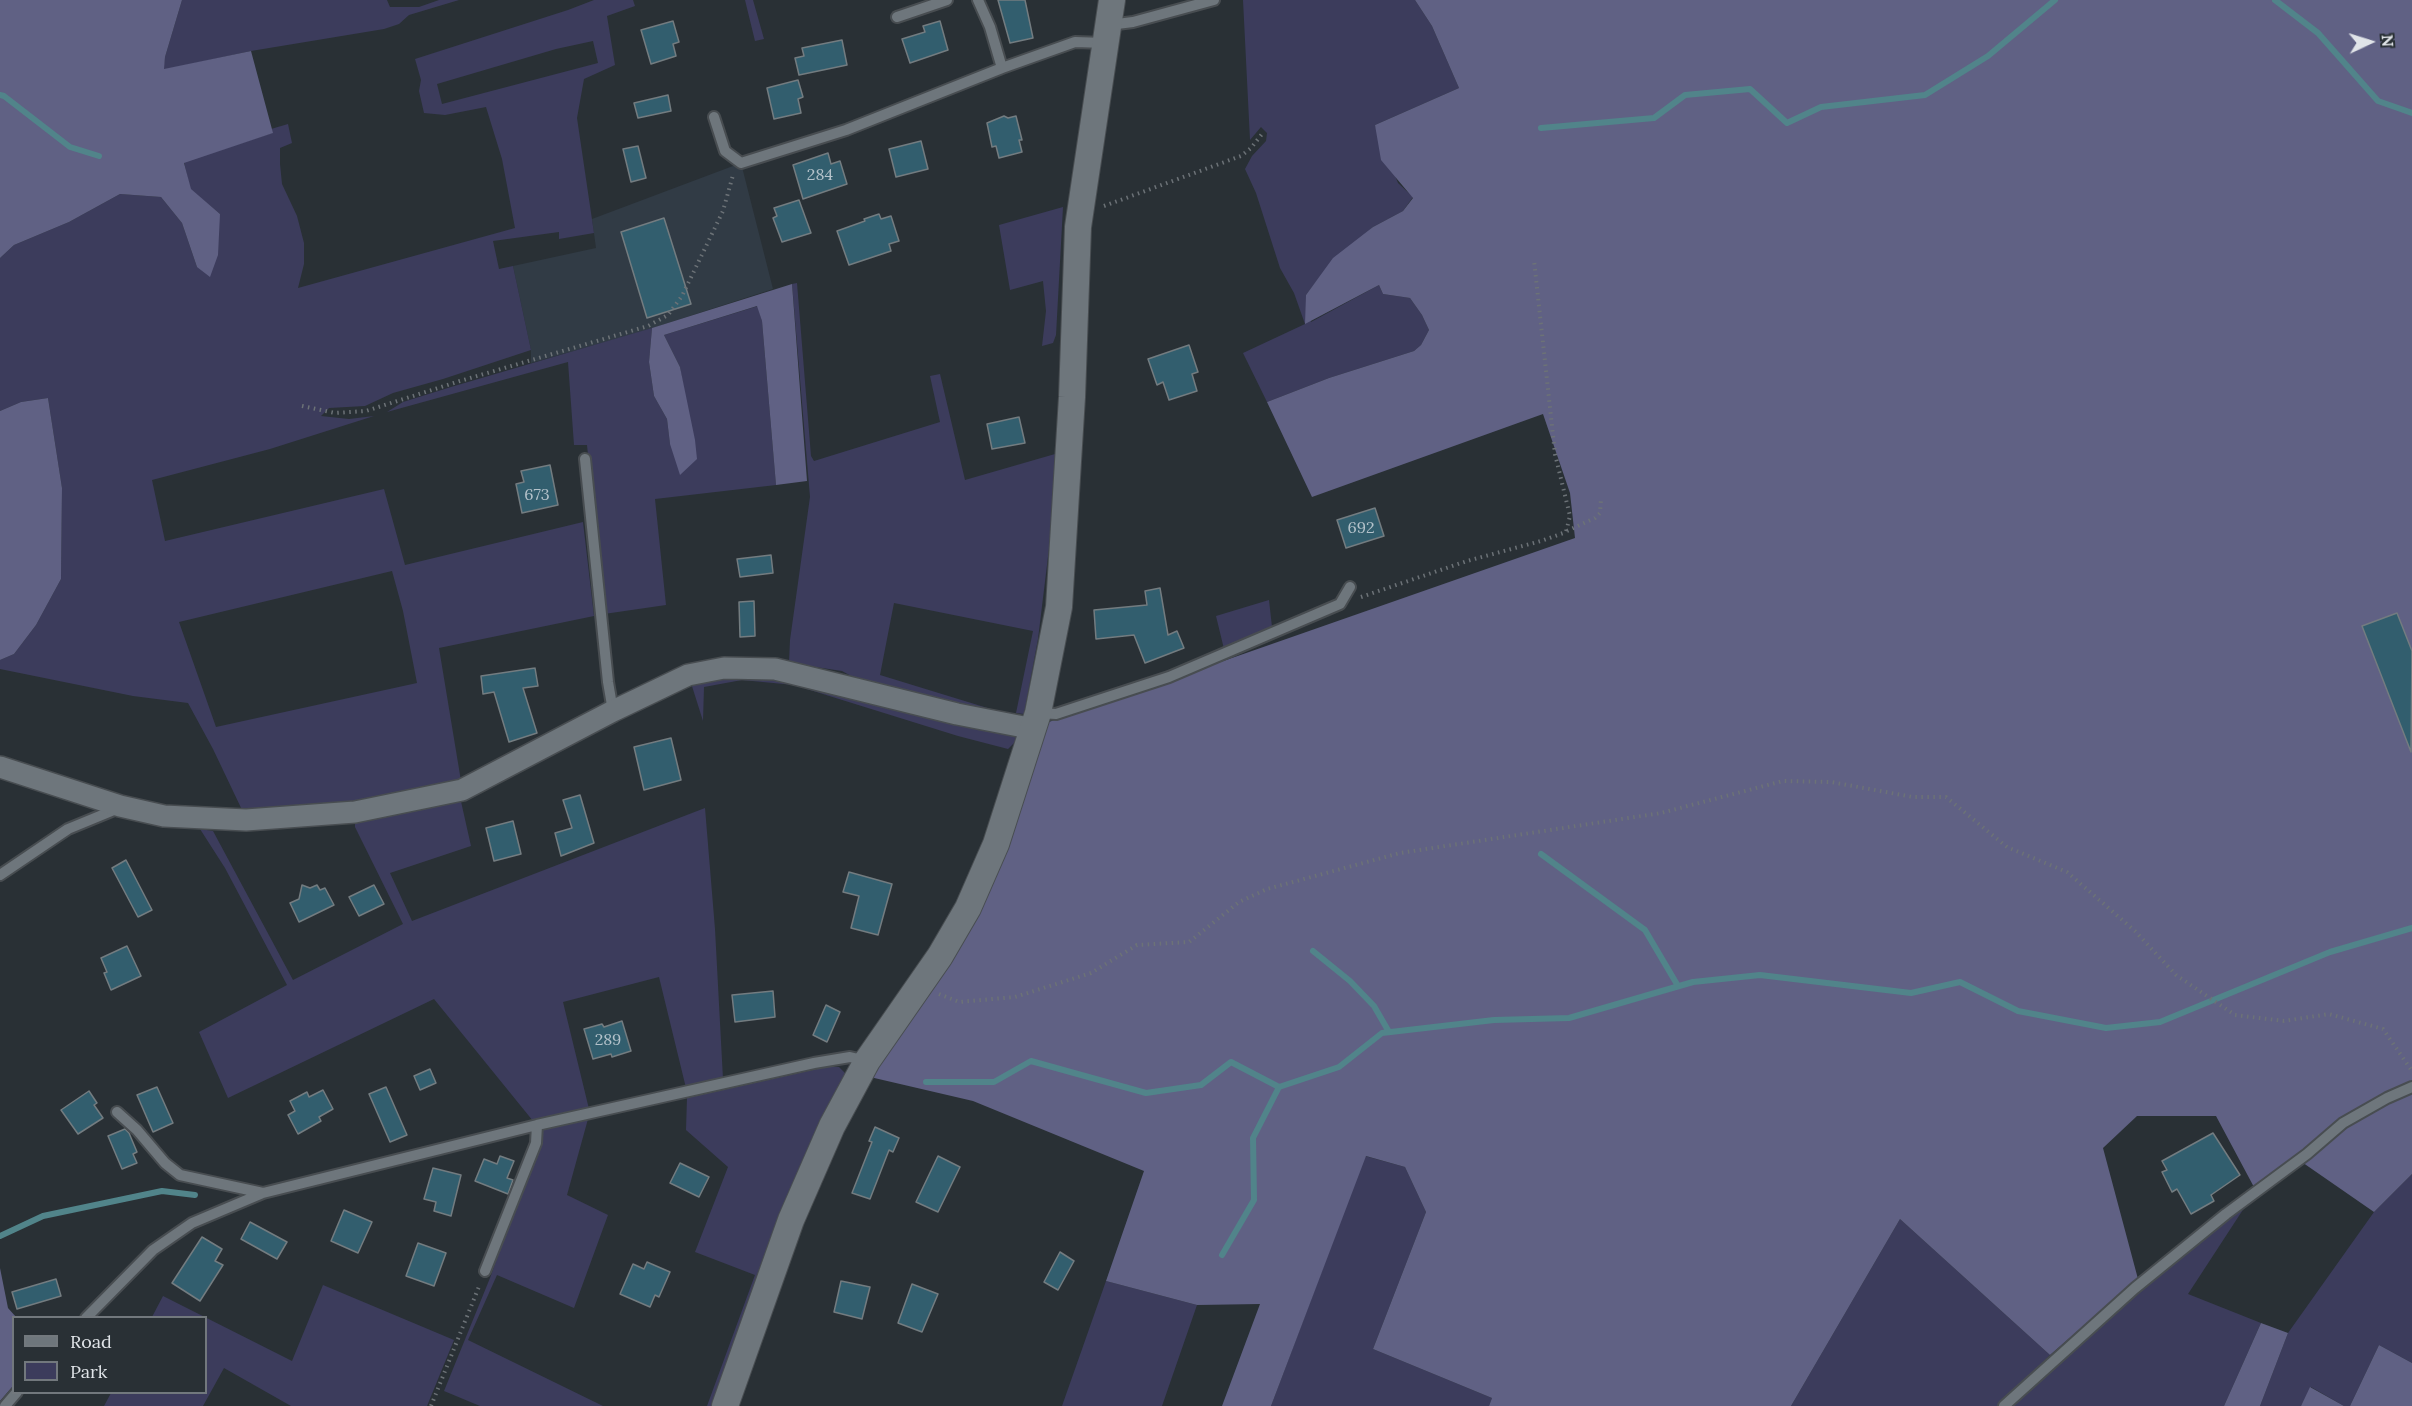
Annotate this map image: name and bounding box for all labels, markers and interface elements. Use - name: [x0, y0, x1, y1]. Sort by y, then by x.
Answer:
- north arrow: [2340, 12, 2400, 72]
- text: N: [2378, 34, 2398, 48]
- house number: 284: [807, 165, 833, 185]
- house number: 673: [524, 485, 550, 505]
- house number: 692: [1347, 518, 1375, 538]
- house number: 289: [595, 1030, 621, 1050]
- legend: [12, 1316, 207, 1394]
- text: Road: [70, 1330, 112, 1353]
- text: Park: [70, 1360, 107, 1383]

